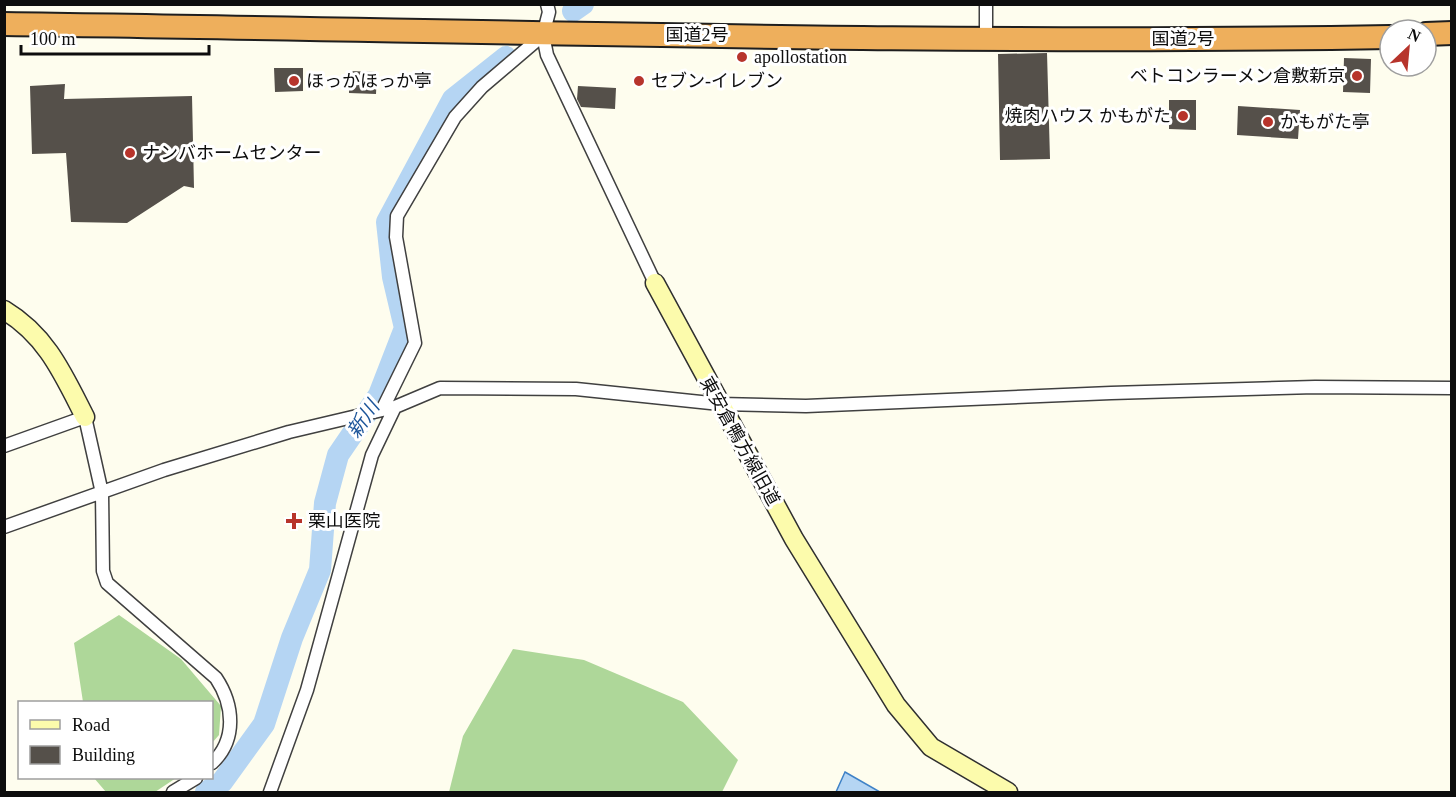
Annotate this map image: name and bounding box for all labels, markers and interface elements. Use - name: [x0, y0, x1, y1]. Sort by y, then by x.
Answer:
- scale bar: [21, 18, 208, 56]
- north arrow: [1378, 18, 1438, 78]
- street label: 国道2号: [666, 25, 729, 45]
- text: N: [1405, 25, 1424, 45]
- text: 100 m: [30, 29, 76, 49]
- street label: 国道2号: [1152, 29, 1215, 49]
- place label: apollostation: [754, 47, 847, 67]
- marker: apollostation: [735, 50, 749, 64]
- place label: ベトコンラーメン倉敷新京: [1130, 66, 1345, 86]
- marker: ベトコンラーメン倉敷新京: [1350, 69, 1364, 83]
- place label: ほっかほっか亭: [306, 71, 432, 91]
- place label: セブン-イレブン: [651, 71, 783, 91]
- marker: ほっかほっか亭: [287, 74, 301, 88]
- marker: セブン-イレブン: [632, 74, 646, 88]
- place label: 焼肉ハウス かもがた: [1005, 106, 1171, 126]
- marker: 焼肉ハウス かもがた: [1176, 109, 1190, 123]
- place label: かもがた亭: [1280, 112, 1370, 132]
- marker: かもがた亭: [1261, 115, 1275, 129]
- place label: ナンバホームセンター: [142, 143, 321, 163]
- marker: ナンバホームセンター: [123, 146, 137, 160]
- street label: 東安倉鴨方線旧道: [696, 373, 784, 509]
- water label: 新川: [343, 395, 384, 442]
- place label: 栗山医院: [308, 511, 380, 531]
- marker: 栗山医院: [285, 512, 303, 530]
- legend: [18, 701, 213, 779]
- text: Road: [72, 715, 110, 735]
- text: Building: [72, 745, 135, 765]

